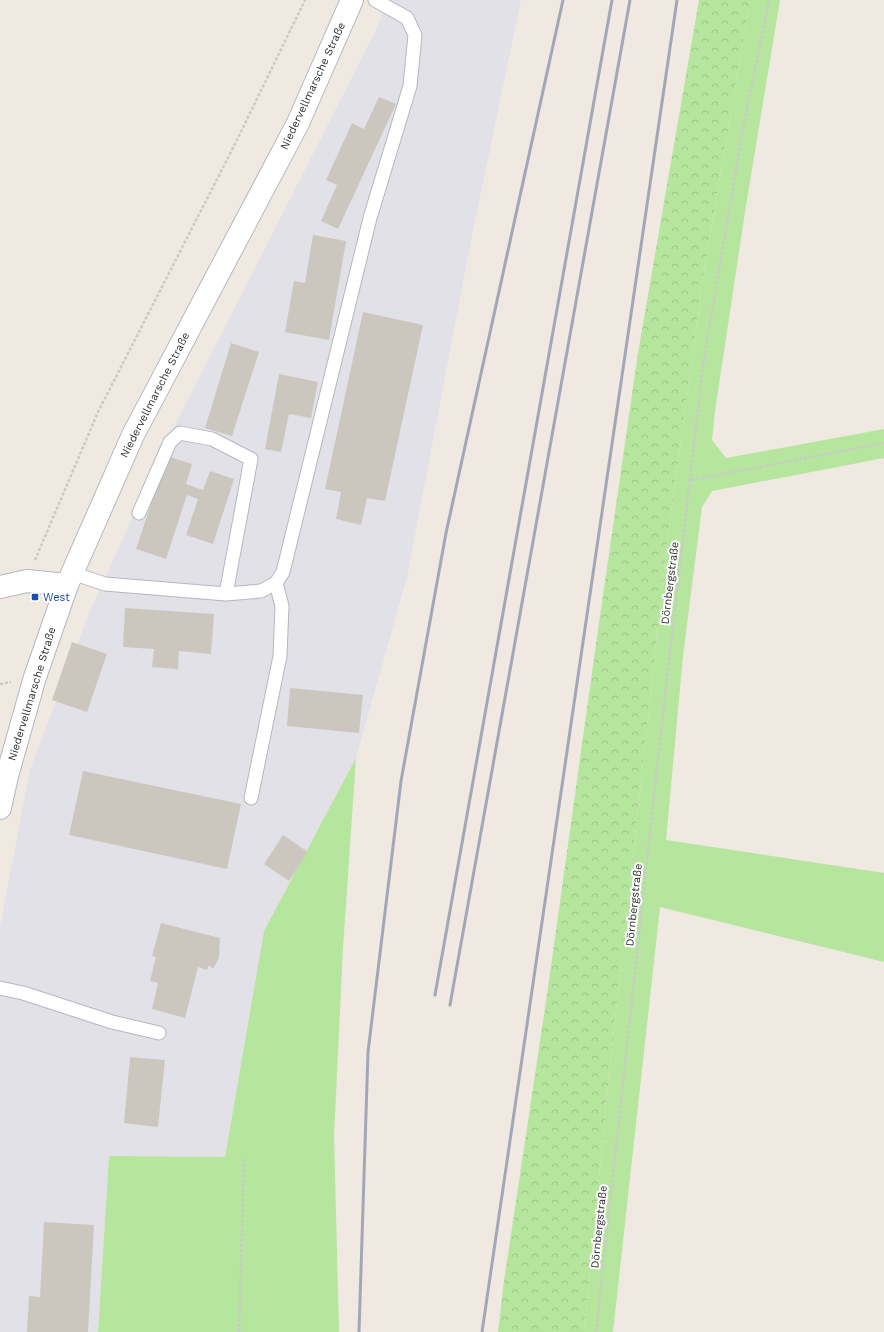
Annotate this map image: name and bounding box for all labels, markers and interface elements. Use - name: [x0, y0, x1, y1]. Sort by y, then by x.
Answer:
- street label: Niedervellmarsche Straße: [278, 20, 348, 152]
- street label: Niedervellmarsche Straße: [118, 330, 192, 460]
- street label: Dörnbergstraße: [658, 541, 682, 625]
- place label: West: [43, 591, 70, 604]
- marker: West: [30, 592, 40, 602]
- street label: Niedervellmarsche Straße: [5, 626, 59, 762]
- street label: Dörnbergstraße: [623, 863, 645, 947]
- street label: Dörnbergstraße: [588, 1185, 610, 1269]

